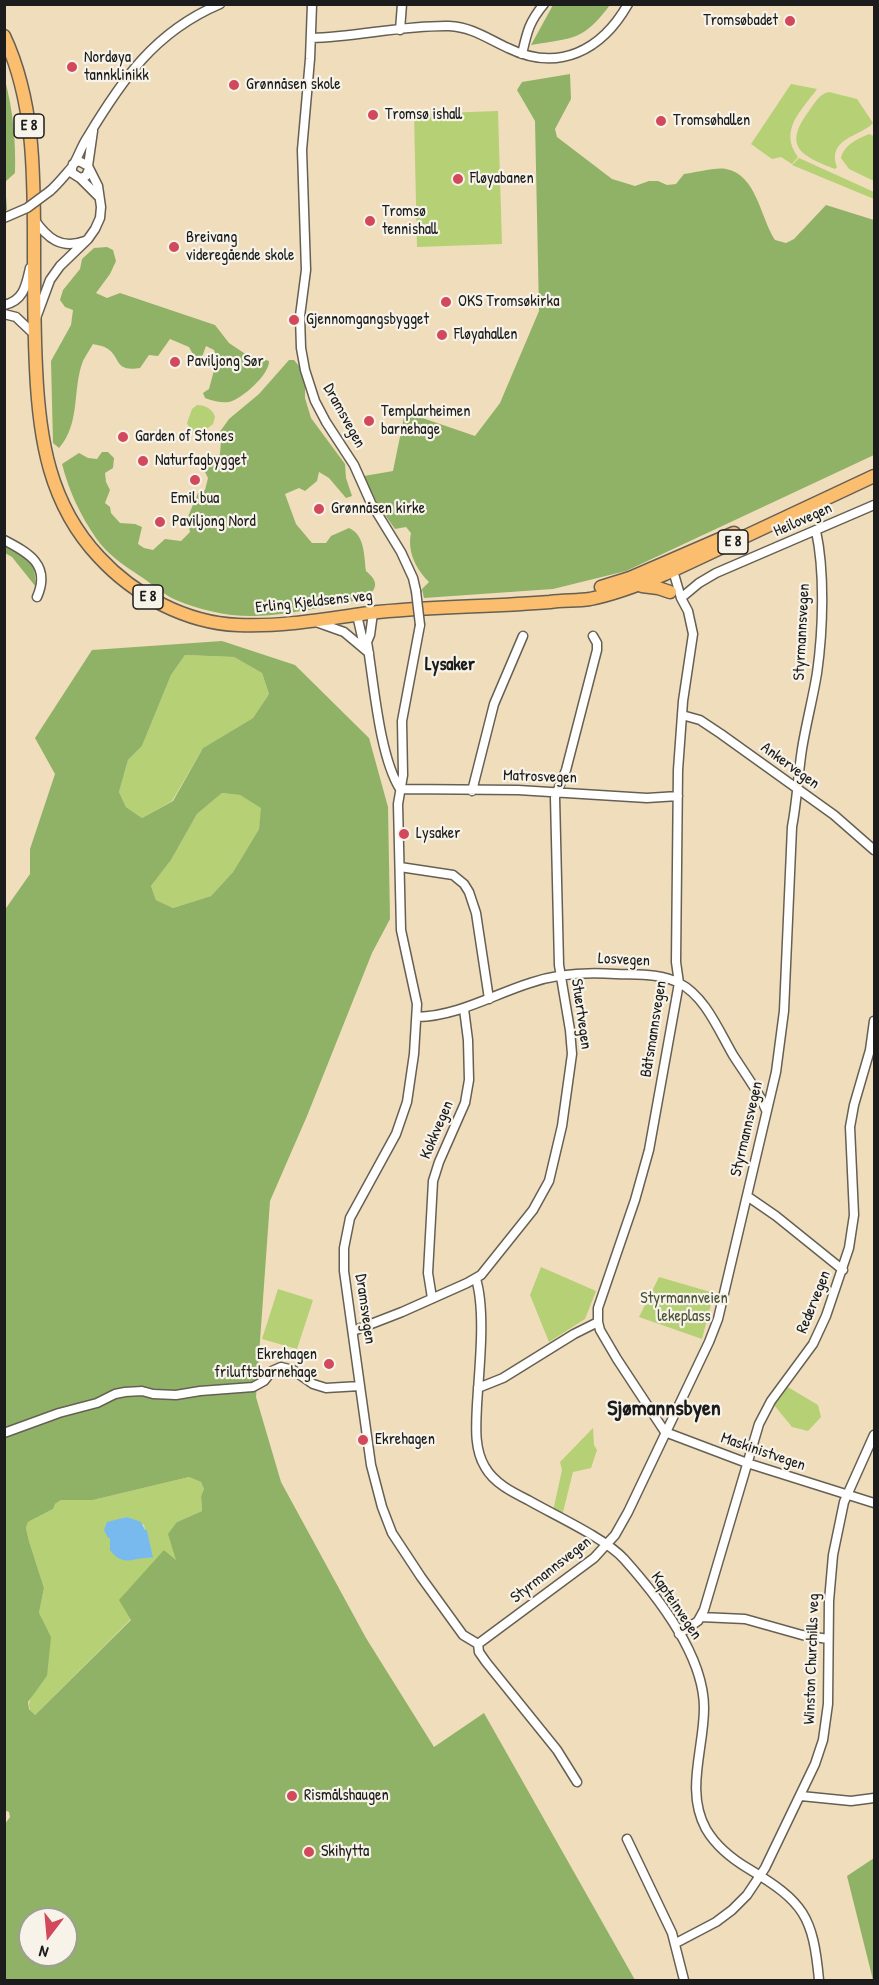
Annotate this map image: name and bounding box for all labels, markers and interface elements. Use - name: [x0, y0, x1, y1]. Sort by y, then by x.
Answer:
- place label: Tromsøbadet: [703, 11, 778, 31]
- marker: Tromsøbadet: [783, 14, 797, 28]
- place label: Nordøya tannklinikk: [84, 48, 149, 86]
- marker: Nordøya tannklinikk: [65, 60, 79, 74]
- place label: Grønnåsen skole: [246, 75, 341, 95]
- marker: Grønnåsen skole: [227, 78, 241, 92]
- place label: Tromsø ishall: [385, 105, 462, 125]
- marker: Tromsø ishall: [366, 108, 380, 122]
- place label: Tromsøhallen: [673, 111, 750, 131]
- road number: E 8: [14, 114, 44, 138]
- marker: Tromsøhallen: [654, 114, 668, 128]
- place label: Fløyabanen: [470, 169, 534, 189]
- marker: Fløyabanen: [451, 172, 465, 186]
- place label: Tromsø tennishall: [382, 202, 438, 240]
- marker: Tromsø tennishall: [363, 214, 377, 228]
- place label: Breivang videregående skole: [186, 228, 294, 266]
- marker: Breivang videregående skole: [167, 240, 181, 254]
- place label: OKS Tromsøkirka: [458, 292, 559, 312]
- marker: OKS Tromsøkirka: [439, 295, 453, 309]
- place label: Gjennomgangsbygget: [306, 310, 429, 330]
- marker: Gjennomgangsbygget: [287, 313, 301, 327]
- place label: Fløyahallen: [454, 325, 518, 345]
- marker: Fløyahallen: [435, 328, 449, 342]
- place label: Paviljong Sør: [187, 352, 264, 372]
- marker: Paviljong Sør: [168, 355, 182, 369]
- street label: Dramsvegen: [318, 380, 370, 452]
- place label: Templarheimen barnehage: [381, 402, 470, 440]
- marker: Templarheimen barnehage: [362, 414, 376, 428]
- place label: Garden of Stones: [135, 427, 234, 447]
- marker: Garden of Stones: [116, 430, 130, 444]
- place label: Naturfagbygget: [155, 451, 246, 471]
- marker: Naturfagbygget: [136, 454, 150, 468]
- marker: Emil bua: [188, 473, 202, 487]
- place label: Emil bua: [171, 489, 219, 509]
- place label: Grønnåsen kirke: [331, 499, 425, 519]
- street label: Heilovegen: [771, 499, 835, 541]
- marker: Grønnåsen kirke: [312, 502, 326, 516]
- place label: Paviljong Nord: [172, 512, 256, 532]
- marker: Paviljong Nord: [153, 515, 167, 529]
- road number: E 8: [718, 530, 748, 554]
- street label: Styrmannsvegen: [790, 583, 814, 681]
- road number: E 8: [133, 585, 163, 609]
- street label: Erling Kjeldsens veg: [255, 586, 373, 618]
- district label: Lysaker: [425, 654, 475, 676]
- street label: Ankervegen: [757, 738, 823, 794]
- street label: Matrosvegen: [503, 766, 577, 788]
- place label: Lysaker: [416, 824, 460, 844]
- marker: Lysaker: [397, 827, 411, 841]
- street label: Losvegen: [598, 949, 650, 971]
- street label: Stuertvegen: [567, 978, 595, 1050]
- street label: Båtsmannsvegen: [637, 979, 671, 1079]
- street label: Styrmannsvegen: [727, 1080, 767, 1178]
- street label: Kokkvegen: [416, 1098, 458, 1162]
- street label: Redervegen: [793, 1268, 835, 1336]
- street label: Dramsvegen: [351, 1273, 379, 1345]
- park label: Styrmannveien lekeplass: [640, 1289, 728, 1327]
- place label: Ekrehagen friluftsbarnehage: [214, 1345, 317, 1383]
- marker: Ekrehagen friluftsbarnehage: [322, 1357, 336, 1371]
- district label: Sjømannsbyen: [607, 1396, 721, 1422]
- street label: Maskinistvegen: [718, 1429, 808, 1475]
- place label: Ekrehagen: [375, 1430, 435, 1450]
- marker: Ekrehagen: [356, 1433, 370, 1447]
- street label: Styrmannsvegen: [507, 1533, 595, 1607]
- street label: Kapteinvegen: [646, 1568, 706, 1644]
- street label: Winston Churchills veg: [800, 1593, 824, 1725]
- place label: Rismålshaugen: [304, 1786, 389, 1806]
- marker: Rismålshaugen: [285, 1789, 299, 1803]
- place label: Skihytta: [321, 1842, 369, 1862]
- marker: Skihytta: [302, 1845, 316, 1859]
- north arrow: [18, 1907, 78, 1967]
- text: N: [36, 1941, 51, 1964]

